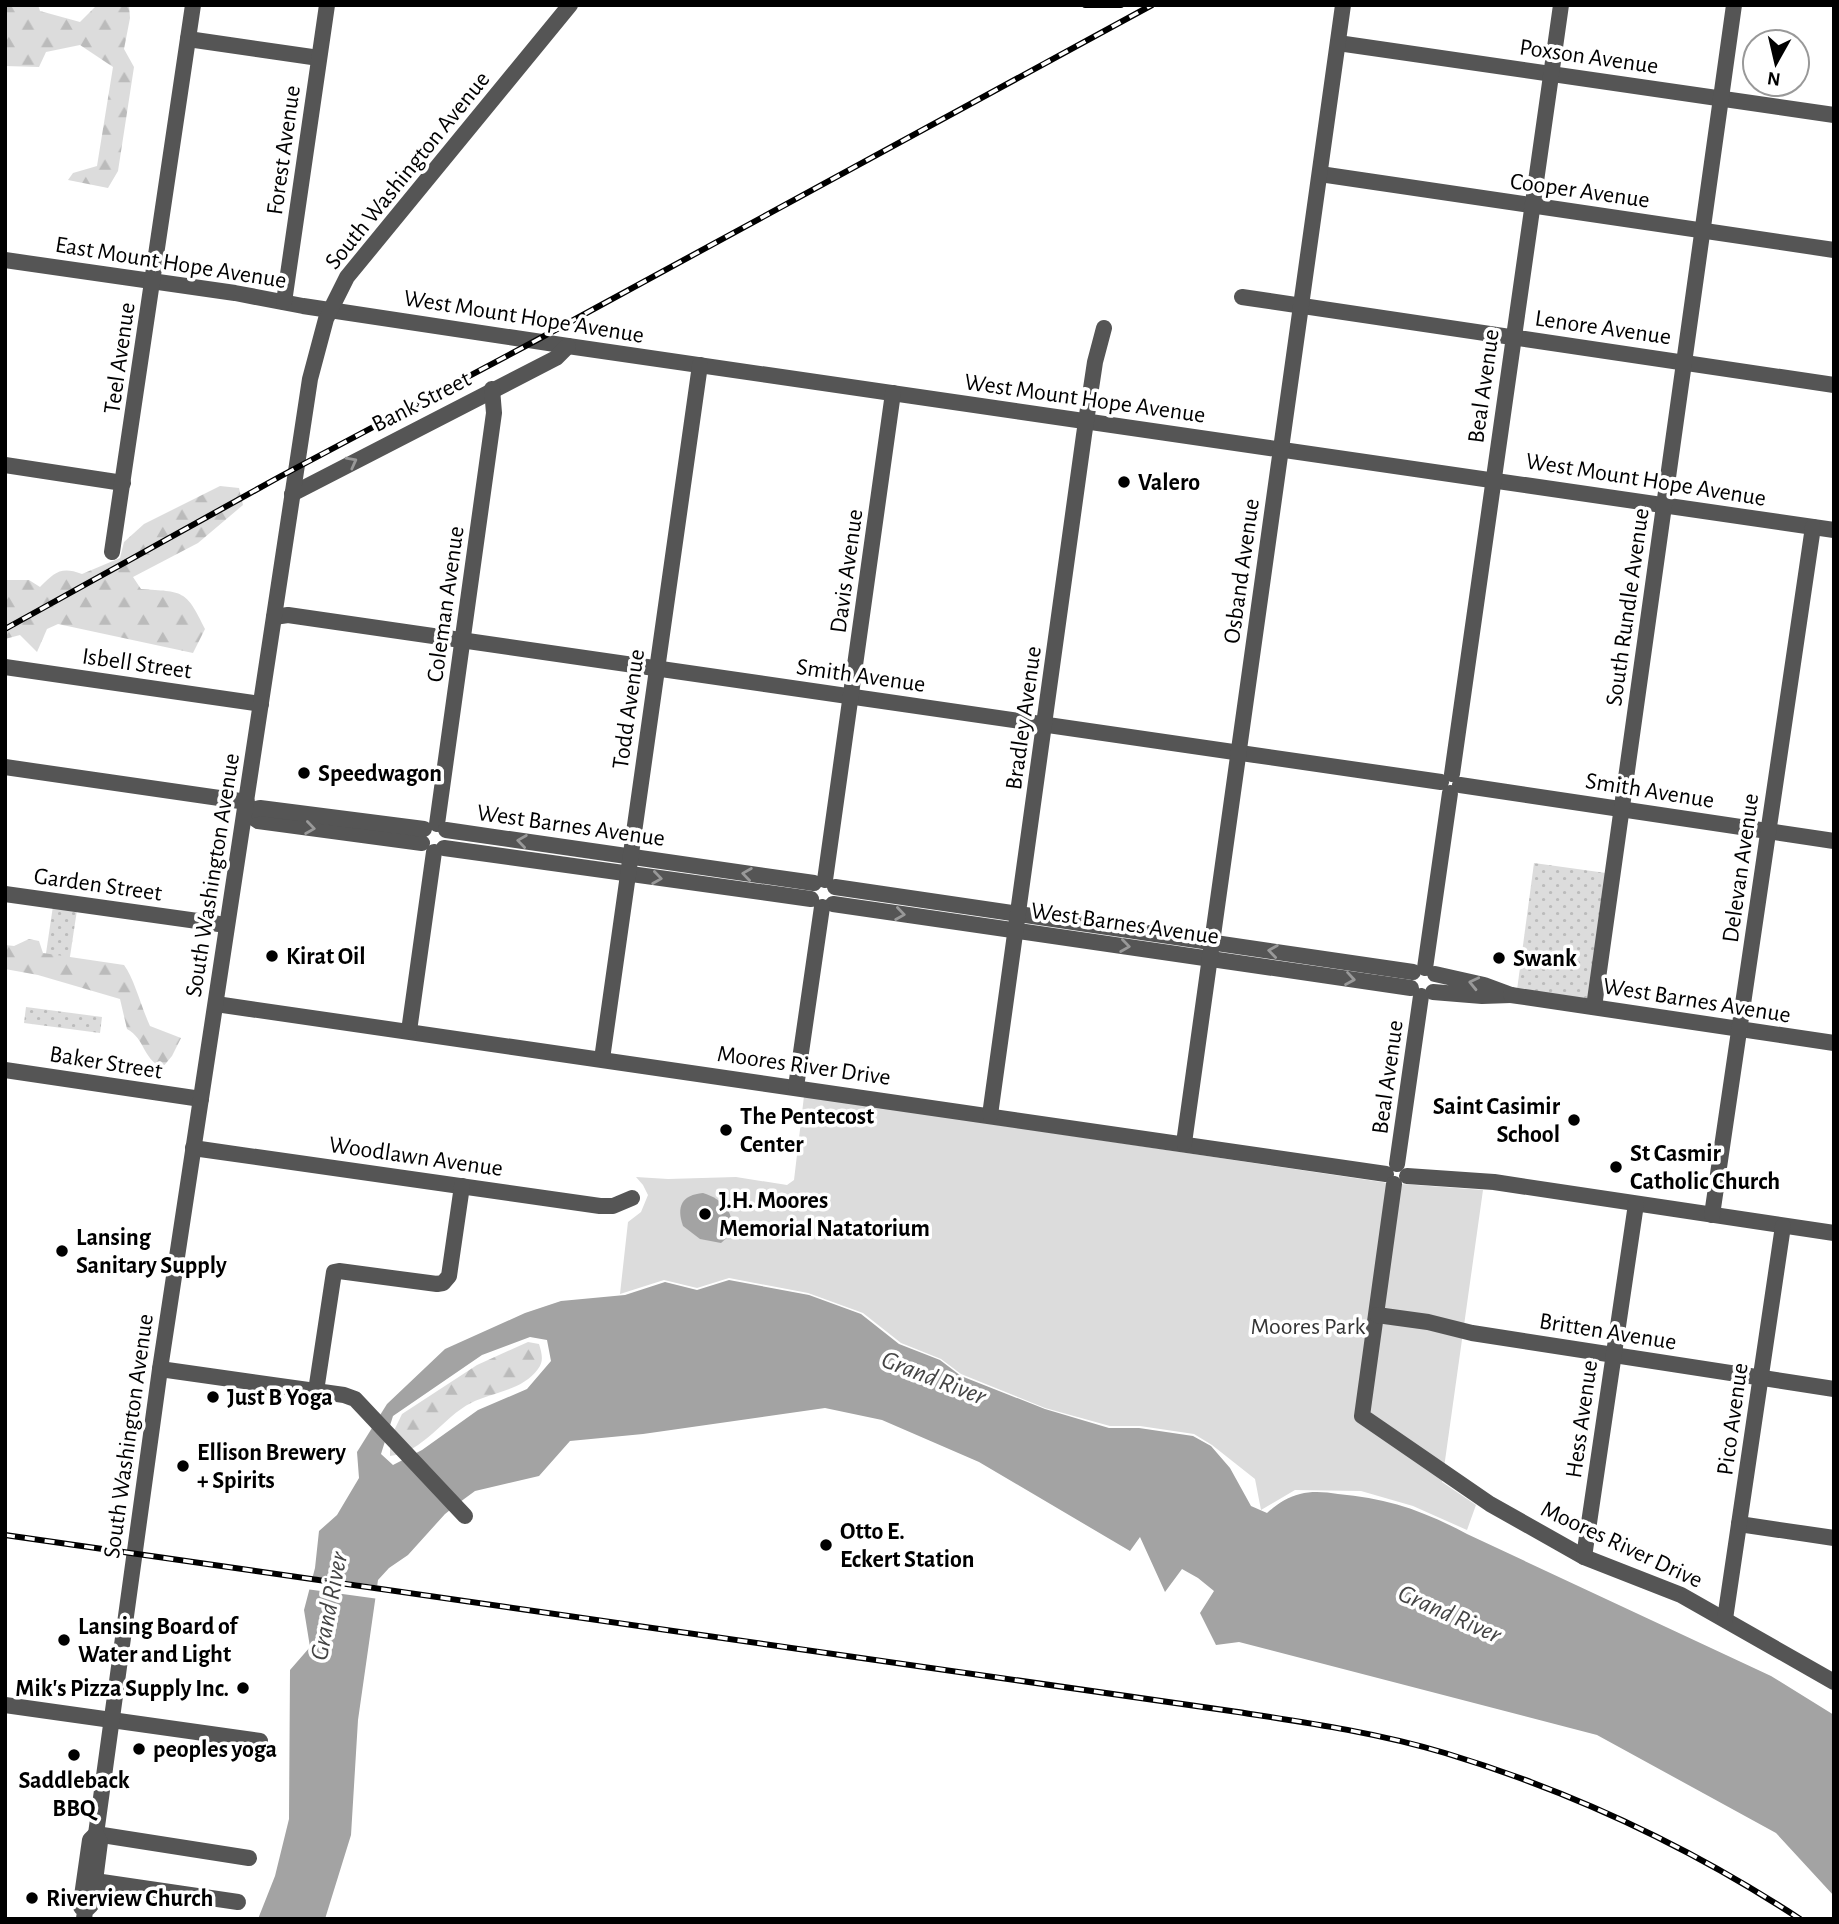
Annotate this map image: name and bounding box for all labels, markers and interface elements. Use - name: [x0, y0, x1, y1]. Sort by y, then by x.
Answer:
- north arrow: [1741, 28, 1811, 98]
- street label: Poxson Avenue: [1518, 35, 1660, 79]
- street label: South Washington Avenue: [321, 67, 495, 274]
- text: N: [1766, 68, 1782, 89]
- street label: Forest Avenue: [263, 84, 305, 216]
- street label: Cooper Avenue: [1509, 169, 1651, 213]
- street label: East Mount Hope Avenue: [53, 233, 288, 293]
- street label: West Mount Hope Avenue: [402, 286, 646, 348]
- street label: Teel Avenue: [100, 301, 140, 415]
- street label: Lenore Avenue: [1533, 307, 1673, 349]
- street label: Beal Avenue: [1464, 328, 1504, 445]
- street label: Bank Street: [368, 367, 475, 437]
- street label: West Mount Hope Avenue: [963, 370, 1207, 428]
- street label: West Mount Hope Avenue: [1524, 449, 1768, 511]
- one-way arrow: [345, 456, 358, 470]
- place label: Valero: [1138, 471, 1200, 495]
- marker: Valero: [1116, 474, 1132, 490]
- street label: Osband Avenue: [1220, 497, 1264, 645]
- street label: South Rundle Avenue: [1602, 507, 1654, 708]
- street label: Davis Avenue: [826, 508, 868, 635]
- street label: Coleman Avenue: [423, 525, 469, 684]
- street label: Isbell Street: [80, 644, 194, 684]
- street label: Bradley Avenue: [1002, 645, 1046, 792]
- street label: Todd Avenue: [609, 648, 649, 771]
- street label: Smith Avenue: [795, 655, 927, 697]
- street label: South Washington Avenue: [182, 751, 244, 999]
- place label: Speedwagon: [318, 762, 442, 786]
- marker: Speedwagon: [296, 765, 312, 781]
- street label: Smith Avenue: [1584, 769, 1716, 813]
- street label: Delevan Avenue: [1719, 792, 1763, 944]
- street label: West Barnes Avenue: [475, 801, 666, 851]
- one-way arrow: [305, 820, 316, 835]
- one-way arrow: [516, 834, 528, 849]
- street label: Garden Street: [32, 864, 164, 906]
- one-way arrow: [741, 866, 753, 881]
- one-way arrow: [652, 870, 663, 885]
- street label: West Barnes Avenue: [1029, 899, 1220, 949]
- one-way arrow: [894, 906, 906, 921]
- one-way arrow: [1119, 938, 1131, 953]
- one-way arrow: [1267, 944, 1279, 959]
- place label: Kirat Oil: [286, 945, 366, 969]
- place label: Swank: [1513, 947, 1577, 971]
- marker: Kirat Oil: [264, 948, 280, 964]
- marker: Swank: [1491, 950, 1507, 966]
- one-way arrow: [1344, 971, 1356, 986]
- street label: West Barnes Avenue: [1601, 974, 1792, 1028]
- one-way arrow: [1468, 977, 1480, 991]
- street label: Beal Avenue: [1368, 1019, 1408, 1136]
- street label: Baker Street: [48, 1042, 164, 1084]
- street label: Moores River Drive: [716, 1042, 892, 1090]
- place label: Saint Casimir School: [1433, 1095, 1561, 1147]
- place label: The Pentecost Center: [740, 1105, 874, 1157]
- marker: Saint Casimir School: [1566, 1112, 1582, 1128]
- marker: The Pentecost Center: [718, 1122, 734, 1138]
- street label: Woodlawn Avenue: [327, 1133, 504, 1181]
- place label: St Casmir Catholic Church: [1630, 1142, 1780, 1194]
- marker: St Casmir Catholic Church: [1608, 1159, 1624, 1175]
- place label: J.H. Moores Memorial Natatorium: [719, 1189, 930, 1241]
- marker: J.H. Moores Memorial Natatorium: [697, 1206, 713, 1222]
- place label: Lansing Sanitary Supply: [76, 1226, 227, 1278]
- marker: Lansing Sanitary Supply: [54, 1243, 70, 1259]
- street label: Britten Avenue: [1538, 1309, 1678, 1355]
- street label: South Washington Avenue: [100, 1312, 158, 1560]
- park label: Moores Park: [1251, 1315, 1365, 1339]
- water label: Grand River: [878, 1346, 991, 1410]
- street label: Hess Avenue: [1562, 1359, 1602, 1480]
- street label: Pico Avenue: [1713, 1361, 1753, 1477]
- place label: Just B Yoga: [227, 1386, 333, 1410]
- marker: Just B Yoga: [205, 1389, 221, 1405]
- place label: Ellison Brewery + Spirits: [197, 1441, 346, 1493]
- marker: Ellison Brewery + Spirits: [175, 1458, 191, 1474]
- street label: Moores River Drive: [1537, 1497, 1706, 1593]
- place label: Otto E. Eckert Station: [840, 1520, 974, 1572]
- marker: Otto E. Eckert Station: [818, 1537, 834, 1553]
- water label: Grand River: [306, 1548, 352, 1662]
- water label: Grand River: [1394, 1580, 1506, 1649]
- place label: Lansing Board of Water and Light: [78, 1615, 239, 1667]
- marker: Lansing Board of Water and Light: [56, 1632, 72, 1648]
- place label: Mik's Pizza Supply Inc.: [15, 1677, 229, 1701]
- marker: Mik's Pizza Supply Inc.: [235, 1680, 251, 1696]
- place label: peoples yoga: [153, 1738, 277, 1762]
- marker: peoples yoga: [131, 1741, 147, 1757]
- marker: Saddleback BBQ: [66, 1747, 82, 1763]
- place label: Saddleback BBQ: [18, 1769, 130, 1821]
- place label: Riverview Church: [46, 1887, 213, 1911]
- marker: Riverview Church: [24, 1890, 40, 1906]

